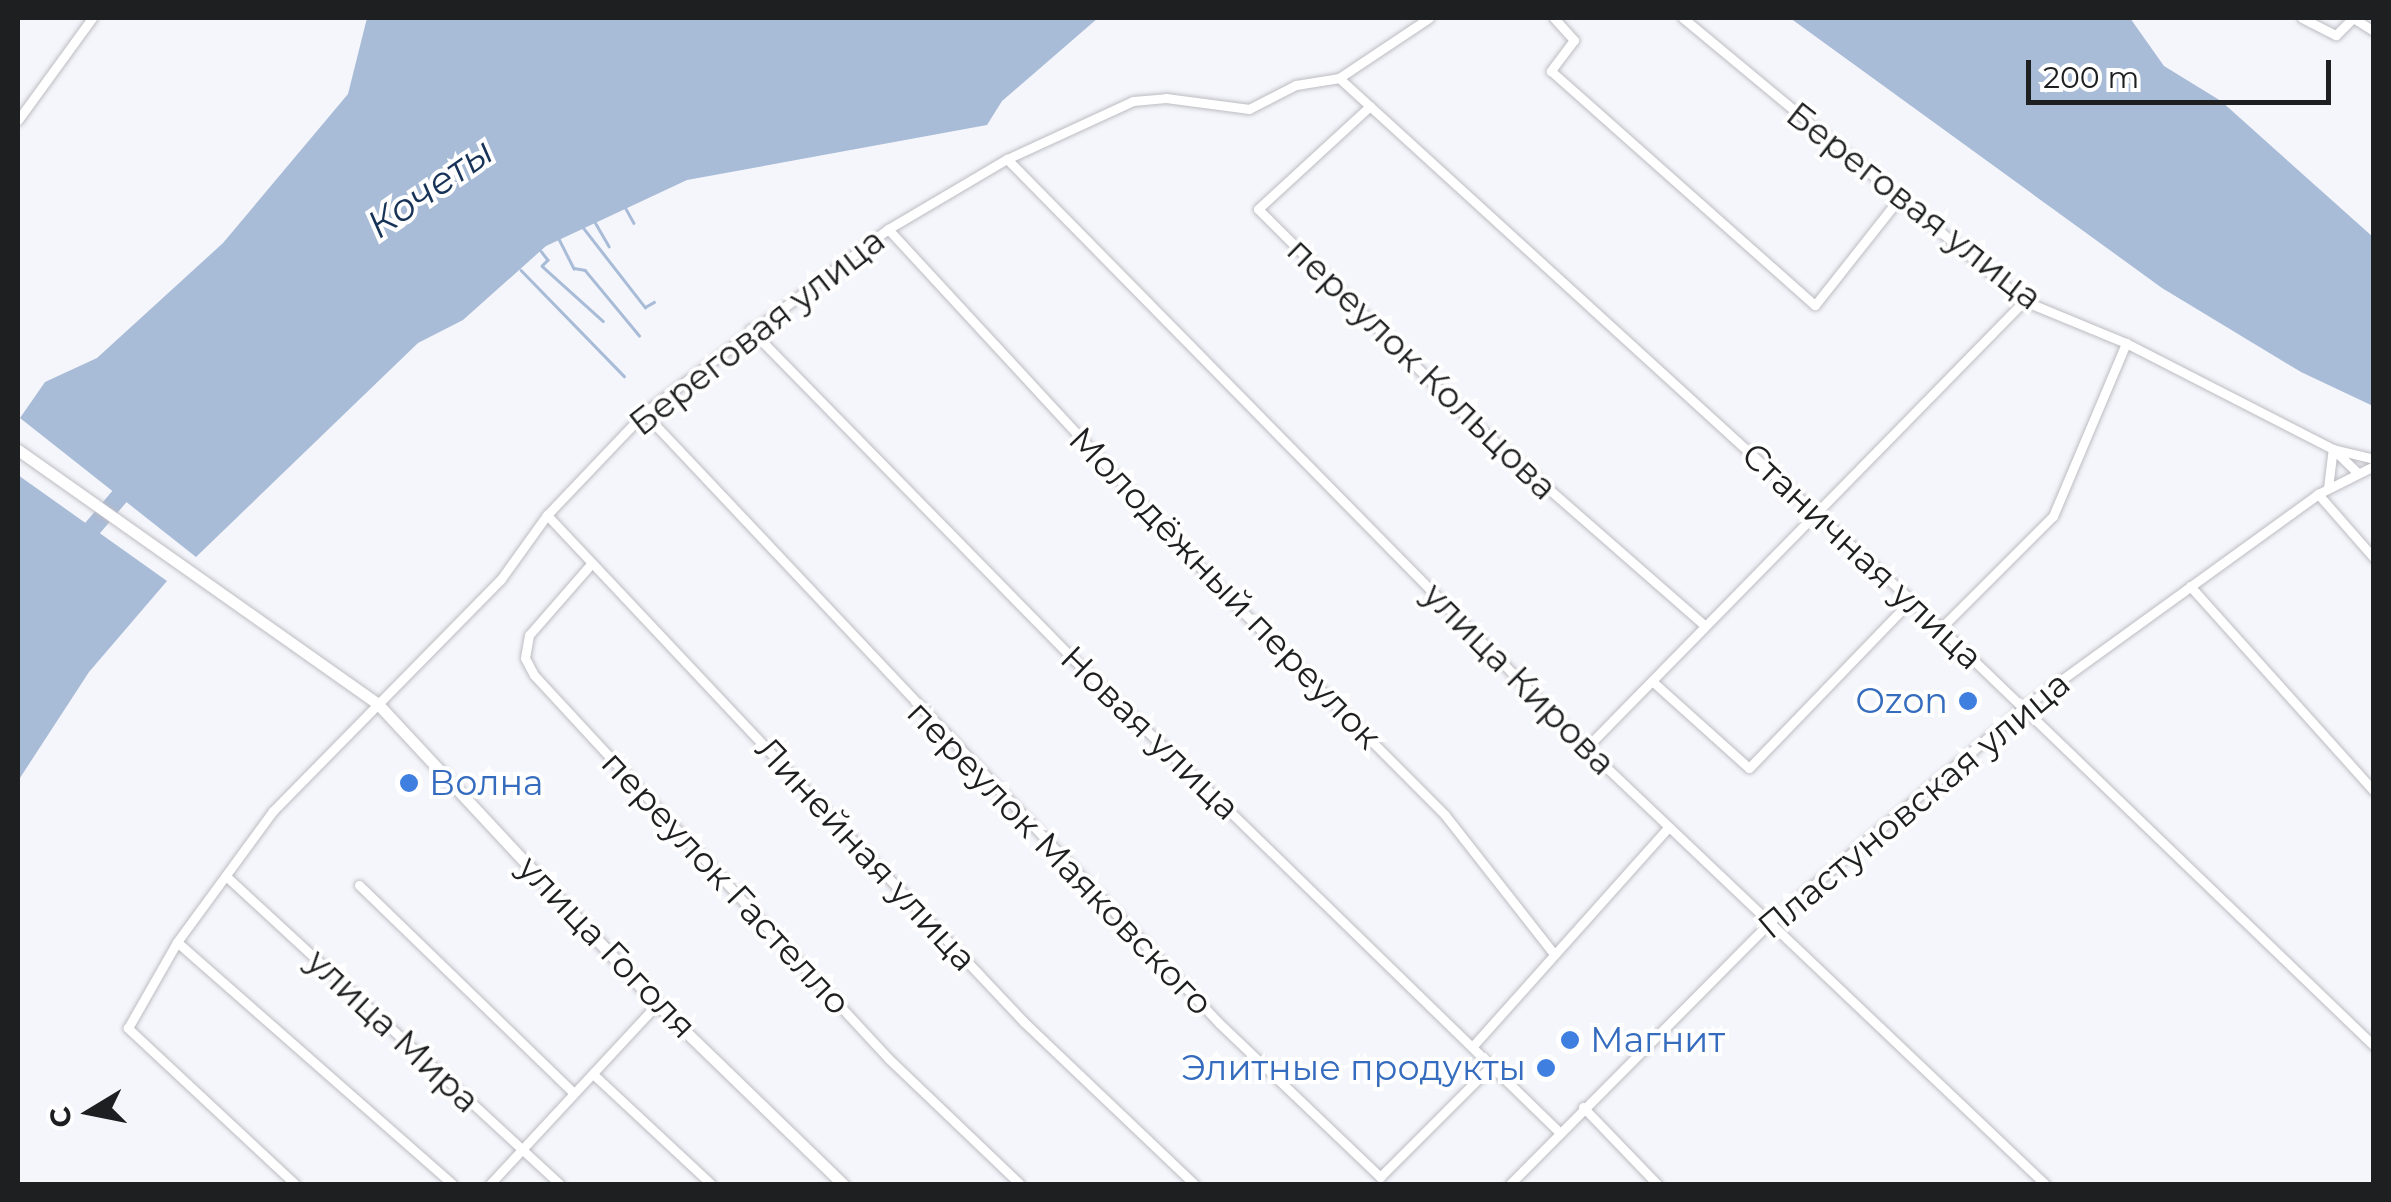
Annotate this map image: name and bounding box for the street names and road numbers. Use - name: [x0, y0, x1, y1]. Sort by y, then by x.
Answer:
- street label: Береговая улица: [1778, 93, 2050, 319]
- street label: Береговая улица: [621, 219, 893, 445]
- street label: переулок Кольцова: [1278, 229, 1566, 509]
- street label: Молодёжный переулок: [1060, 418, 1390, 758]
- street label: Станичная улица: [1733, 434, 1991, 678]
- street label: улица Кирова: [1414, 574, 1624, 784]
- street label: Новая улица: [1052, 637, 1248, 829]
- street label: Пластуновская улица: [1750, 662, 2078, 948]
- street label: переулок Маяковского: [899, 692, 1221, 1024]
- street label: Линейная улица: [747, 728, 985, 980]
- street label: переулок Гастелло: [593, 742, 859, 1024]
- street label: улица Гоголя: [509, 847, 705, 1047]
- street label: улица Мира: [298, 940, 488, 1122]

